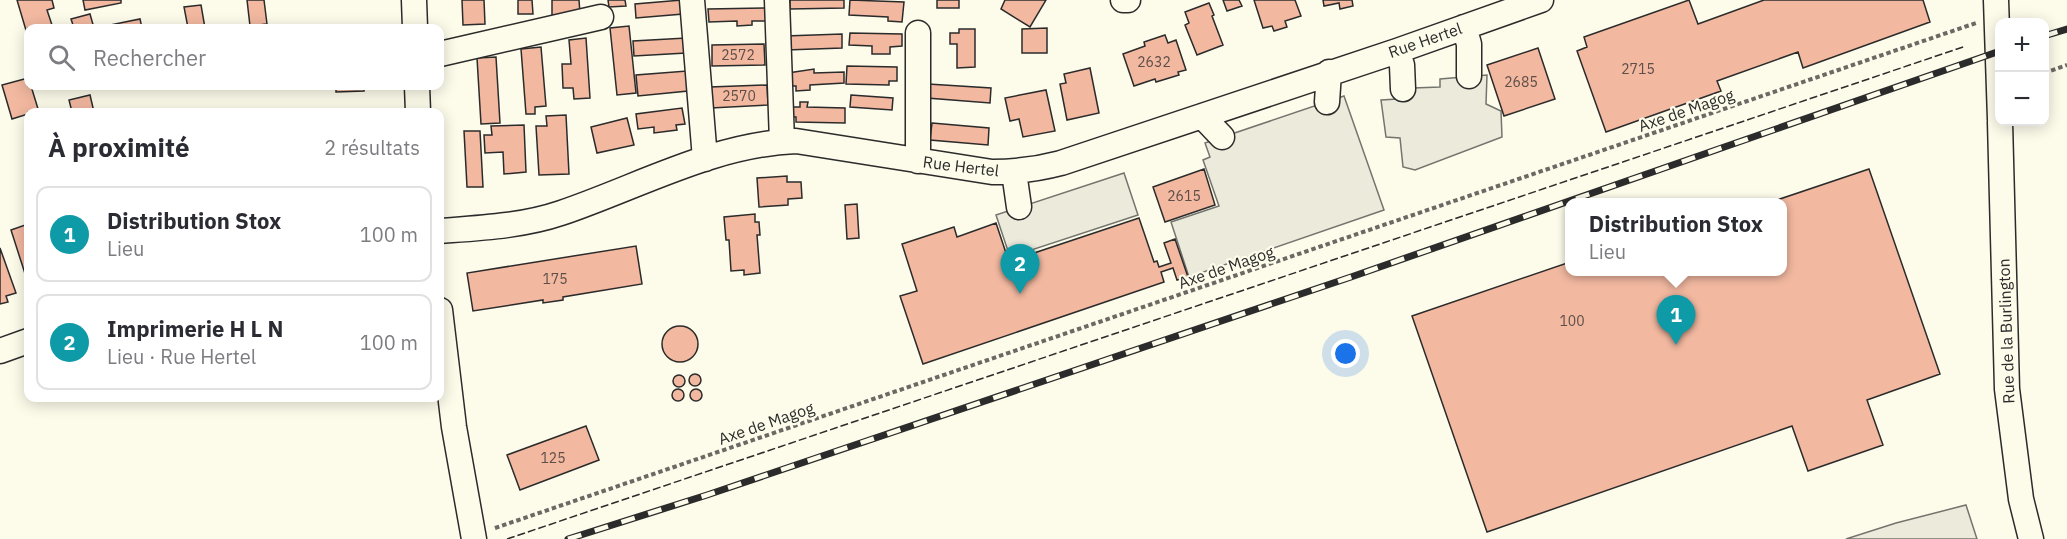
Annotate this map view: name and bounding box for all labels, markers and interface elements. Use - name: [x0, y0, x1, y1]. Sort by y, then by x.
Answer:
- street label: Rue Hertel: [1386, 18, 1464, 62]
- map controls: [1995, 18, 2049, 126]
- button: +: [1995, 18, 2049, 72]
- search box: [24, 24, 444, 90]
- icon: search: [45, 41, 78, 74]
- text: Rechercher: [93, 43, 206, 72]
- house number: 2572: [721, 46, 755, 64]
- house number: 2632: [1137, 53, 1171, 71]
- house number: 2715: [1621, 60, 1655, 78]
- button: −: [1995, 72, 2049, 126]
- house number: 2685: [1504, 73, 1538, 91]
- street label: Axe de Magog: [1636, 84, 1737, 136]
- house number: 2570: [722, 87, 756, 105]
- text: À proximité: [48, 130, 190, 164]
- text: 2 résultats: [324, 134, 420, 161]
- street label: Rue Hertel: [922, 151, 1000, 181]
- house number: 2615: [1167, 187, 1201, 205]
- popup: [1565, 198, 1787, 276]
- text: Distribution Stox: [107, 206, 281, 235]
- text: Distribution Stox: [1589, 209, 1763, 238]
- text: 1: [64, 221, 76, 248]
- text: 100 m: [360, 221, 418, 248]
- text: Lieu: [107, 235, 144, 262]
- text: Lieu: [1589, 238, 1626, 265]
- street label: Axe de Magog: [1176, 241, 1277, 293]
- pin: 2: [1000, 244, 1040, 294]
- street label: Rue de la Burlington: [1993, 258, 2019, 404]
- house number: 175: [542, 270, 568, 288]
- pin: 1: [1656, 296, 1696, 345]
- house number: 100: [1559, 312, 1585, 330]
- text: Imprimerie H L N: [107, 314, 283, 343]
- text: 2: [64, 329, 76, 356]
- text: 100 m: [360, 329, 418, 356]
- your location: [1331, 339, 1360, 368]
- text: Lieu · Rue Hertel: [107, 343, 256, 370]
- street label: Axe de Magog: [716, 397, 817, 449]
- house number: 125: [540, 449, 566, 467]

